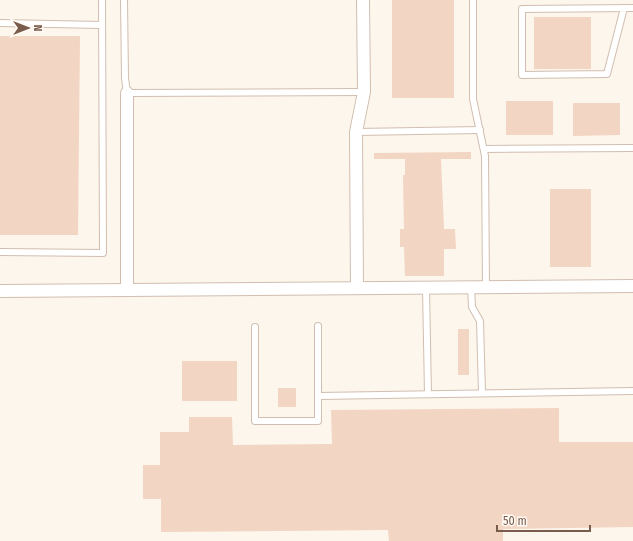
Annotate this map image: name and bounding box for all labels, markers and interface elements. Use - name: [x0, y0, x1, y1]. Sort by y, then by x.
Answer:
- north arrow: [8, 8, 48, 48]
- text: N: [31, 25, 44, 31]
- scale bar: [497, 507, 590, 533]
- text: 50 m: [503, 514, 527, 528]

